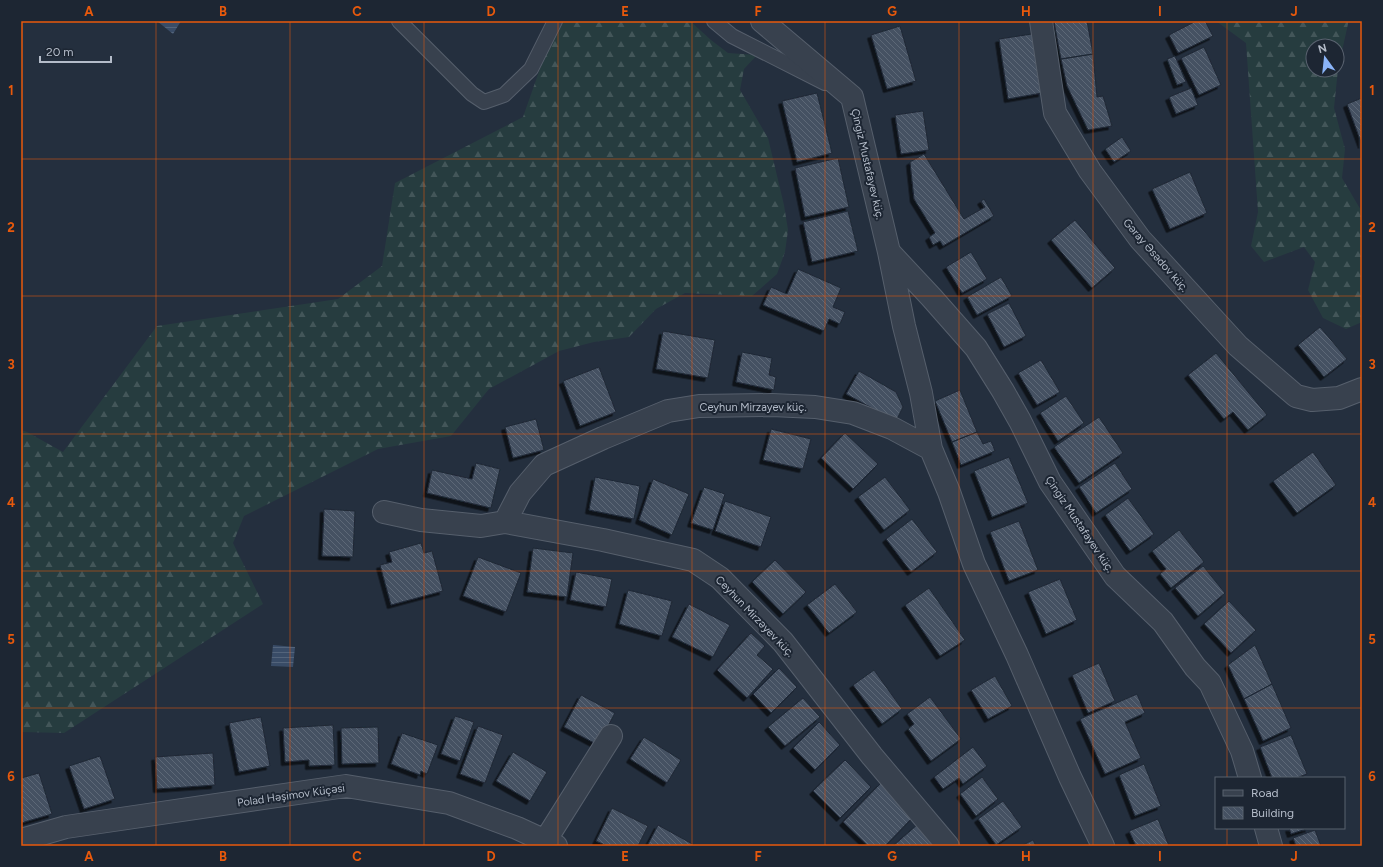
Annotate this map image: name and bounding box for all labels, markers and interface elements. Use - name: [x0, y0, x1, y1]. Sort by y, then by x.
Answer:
- text: A: [84, 4, 94, 19]
- text: B: [219, 4, 227, 19]
- text: C: [352, 4, 362, 19]
- text: D: [486, 4, 496, 19]
- text: E: [621, 4, 629, 19]
- text: F: [754, 4, 762, 19]
- text: G: [887, 4, 897, 19]
- text: H: [1021, 4, 1031, 19]
- text: I: [1158, 4, 1162, 19]
- text: J: [1290, 4, 1298, 19]
- scale bar: [40, 38, 111, 64]
- north arrow: [1305, 38, 1345, 78]
- text: N: [1317, 41, 1328, 56]
- text: 20 m: [46, 45, 74, 59]
- text: 1: [8, 83, 14, 98]
- text: 1: [1369, 83, 1375, 98]
- street label: Çingiz Mustafayev küç.: [848, 107, 887, 221]
- street label: Gəray Əsədov küç.: [1120, 216, 1191, 295]
- text: 2: [7, 220, 15, 235]
- text: 2: [1368, 220, 1376, 235]
- text: 3: [7, 357, 15, 372]
- text: 3: [1368, 357, 1376, 372]
- street label: Ceyhun Mirzayev küç.: [700, 401, 806, 414]
- street label: Çingiz Mustafayev küç.: [1043, 474, 1117, 575]
- text: 4: [7, 495, 15, 510]
- text: 4: [1368, 495, 1376, 510]
- street label: Ceyhun Mirzəyev küç.: [713, 573, 797, 660]
- text: 5: [7, 632, 15, 647]
- text: 5: [1368, 632, 1376, 647]
- text: 6: [7, 769, 15, 784]
- text: 6: [1368, 769, 1376, 784]
- legend: [1215, 777, 1345, 829]
- street label: Polad Həşimov Küçəsi: [236, 782, 346, 809]
- text: Road: [1251, 786, 1279, 800]
- text: Building: [1251, 806, 1294, 820]
- text: A: [84, 849, 94, 864]
- text: B: [219, 849, 227, 864]
- text: C: [352, 849, 362, 864]
- text: D: [486, 849, 496, 864]
- text: E: [621, 849, 629, 864]
- text: F: [754, 849, 762, 864]
- text: G: [887, 849, 897, 864]
- text: H: [1021, 849, 1031, 864]
- text: I: [1158, 849, 1162, 864]
- text: J: [1290, 849, 1298, 864]

